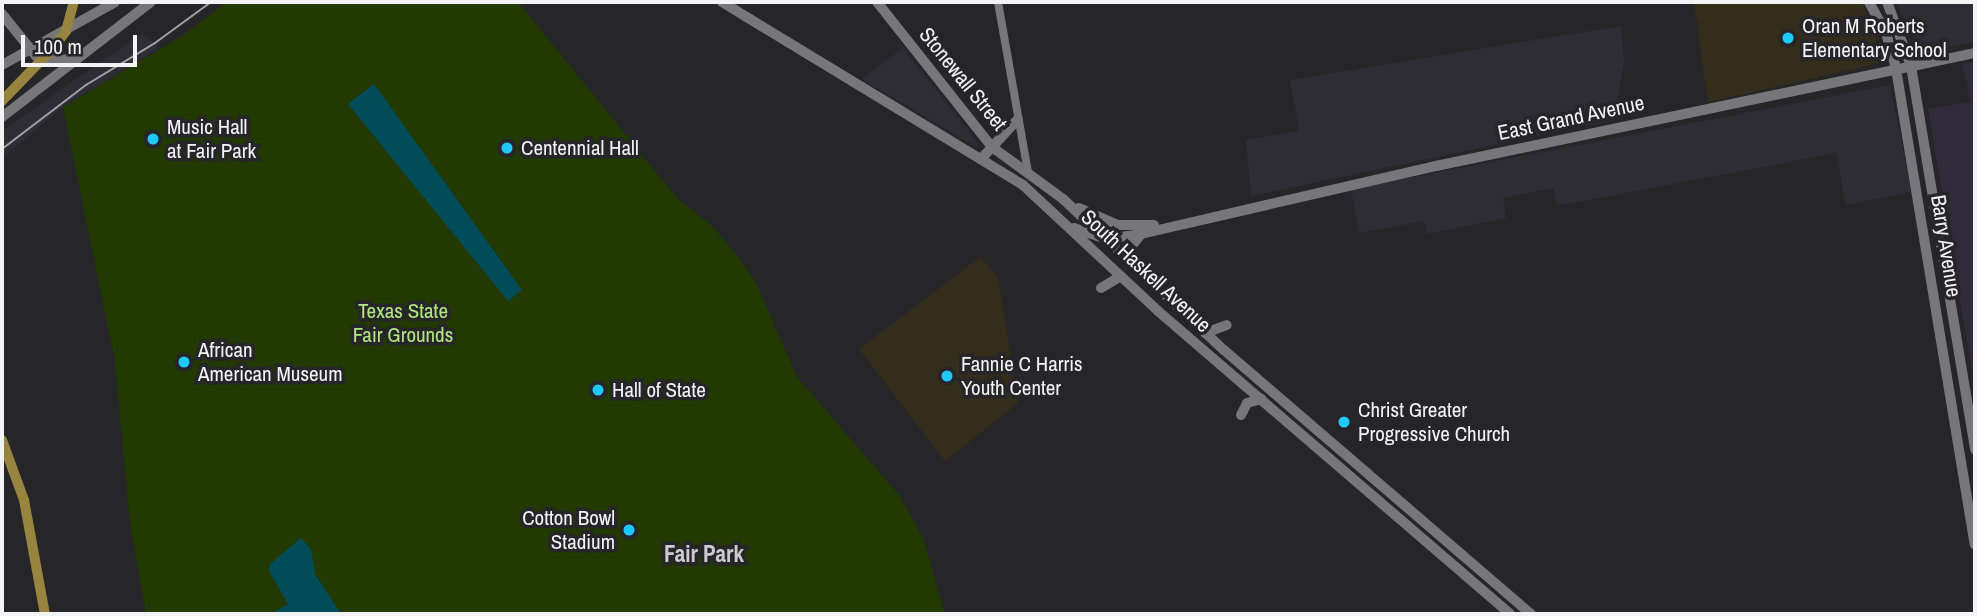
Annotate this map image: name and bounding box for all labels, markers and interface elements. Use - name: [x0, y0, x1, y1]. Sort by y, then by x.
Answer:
- place label: Oran M Roberts Elementary School: [1802, 13, 1947, 63]
- scale bar: [24, 21, 140, 65]
- street label: Stonewall Street: [914, 22, 1012, 136]
- marker: Oran M Roberts Elementary School: [1780, 30, 1796, 46]
- text: 100 m: [34, 32, 82, 61]
- street label: East Grand Avenue: [1495, 90, 1647, 146]
- place label: Music Hall at Fair Park: [167, 114, 256, 164]
- marker: Music Hall at Fair Park: [145, 131, 161, 147]
- place label: Centennial Hall: [521, 135, 639, 161]
- marker: Centennial Hall: [499, 140, 515, 156]
- street label: Barry Avenue: [1925, 193, 1967, 299]
- street label: South Haskell Avenue: [1076, 204, 1216, 338]
- park label: Texas State Fair Grounds: [353, 298, 453, 348]
- place label: African American Museum: [198, 337, 343, 387]
- place label: Fannie C Harris Youth Center: [961, 351, 1083, 401]
- marker: African American Museum: [176, 354, 192, 370]
- marker: Fannie C Harris Youth Center: [939, 368, 955, 384]
- place label: Hall of State: [612, 377, 706, 403]
- marker: Hall of State: [590, 382, 606, 398]
- place label: Christ Greater Progressive Church: [1358, 397, 1510, 447]
- marker: Christ Greater Progressive Church: [1336, 414, 1352, 430]
- place label: Cotton Bowl Stadium: [522, 505, 615, 555]
- marker: Cotton Bowl Stadium: [621, 522, 637, 538]
- district label: Fair Park: [664, 540, 744, 568]

